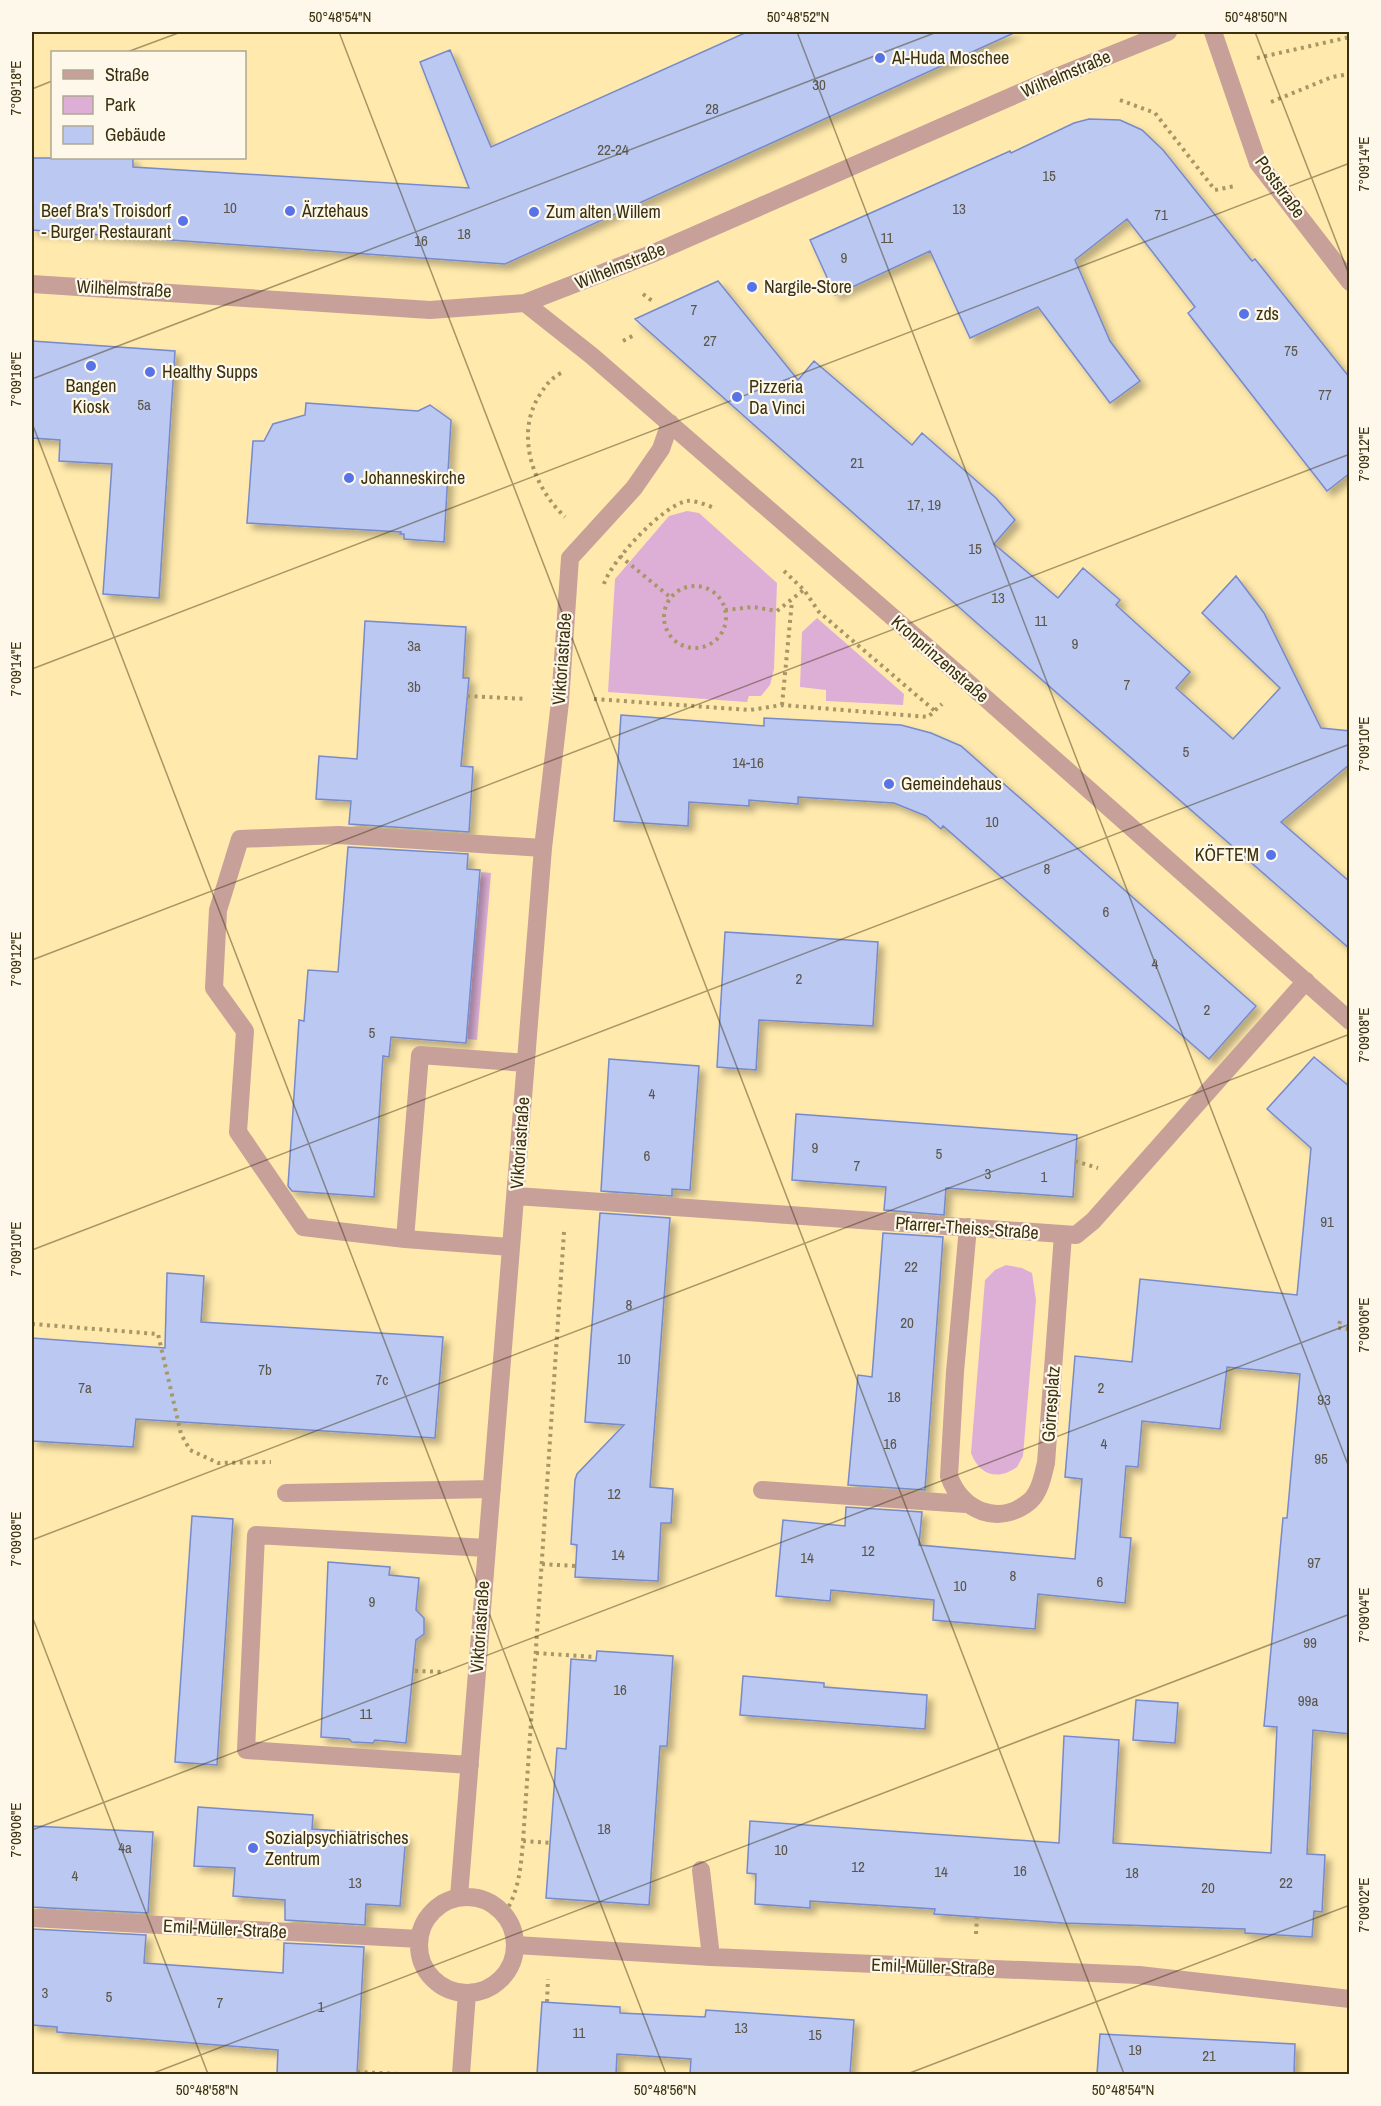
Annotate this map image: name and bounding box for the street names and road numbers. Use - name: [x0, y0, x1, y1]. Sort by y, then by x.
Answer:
- street label: Wilhelmstraße: [1017, 43, 1114, 104]
- street label: Poststraße: [1249, 150, 1311, 223]
- street label: Wilhelmstraße: [571, 236, 669, 295]
- street label: Wilhelmstraße: [76, 274, 172, 303]
- street label: Kronprinzenstraße: [886, 609, 995, 708]
- street label: Viktoriastraße: [546, 612, 577, 706]
- street label: Viktoriastraße: [504, 1096, 535, 1190]
- street label: Pfarrer-Theiss-Straße: [895, 1210, 1039, 1245]
- street label: Görresplatz: [1035, 1365, 1066, 1443]
- street label: Viktoriastraße: [464, 1580, 495, 1674]
- street label: Emil-Müller-Straße: [163, 1913, 288, 1944]
- street label: Emil-Müller-Straße: [871, 1952, 995, 1981]

